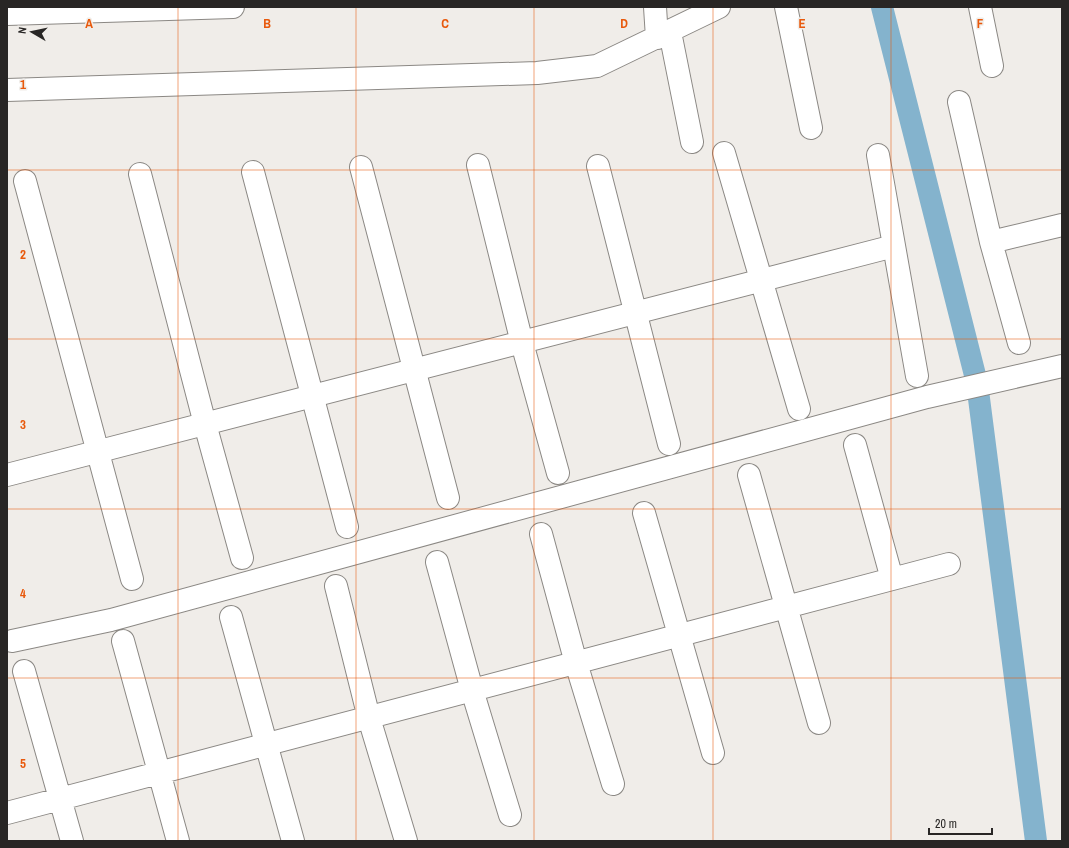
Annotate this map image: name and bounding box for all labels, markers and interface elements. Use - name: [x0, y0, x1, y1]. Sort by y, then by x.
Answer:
- north arrow: [12, 12, 52, 52]
- text: A: [85, 15, 93, 32]
- text: B: [263, 15, 271, 32]
- text: C: [441, 15, 449, 32]
- text: D: [620, 15, 628, 32]
- text: E: [798, 15, 806, 32]
- text: F: [977, 15, 984, 32]
- text: N: [15, 26, 30, 35]
- text: 1: [20, 76, 26, 93]
- text: 2: [20, 246, 26, 263]
- text: 3: [20, 416, 26, 433]
- text: 4: [20, 585, 26, 602]
- text: 5: [20, 755, 26, 772]
- scale bar: [929, 810, 992, 836]
- text: 20 m: [935, 816, 957, 832]

